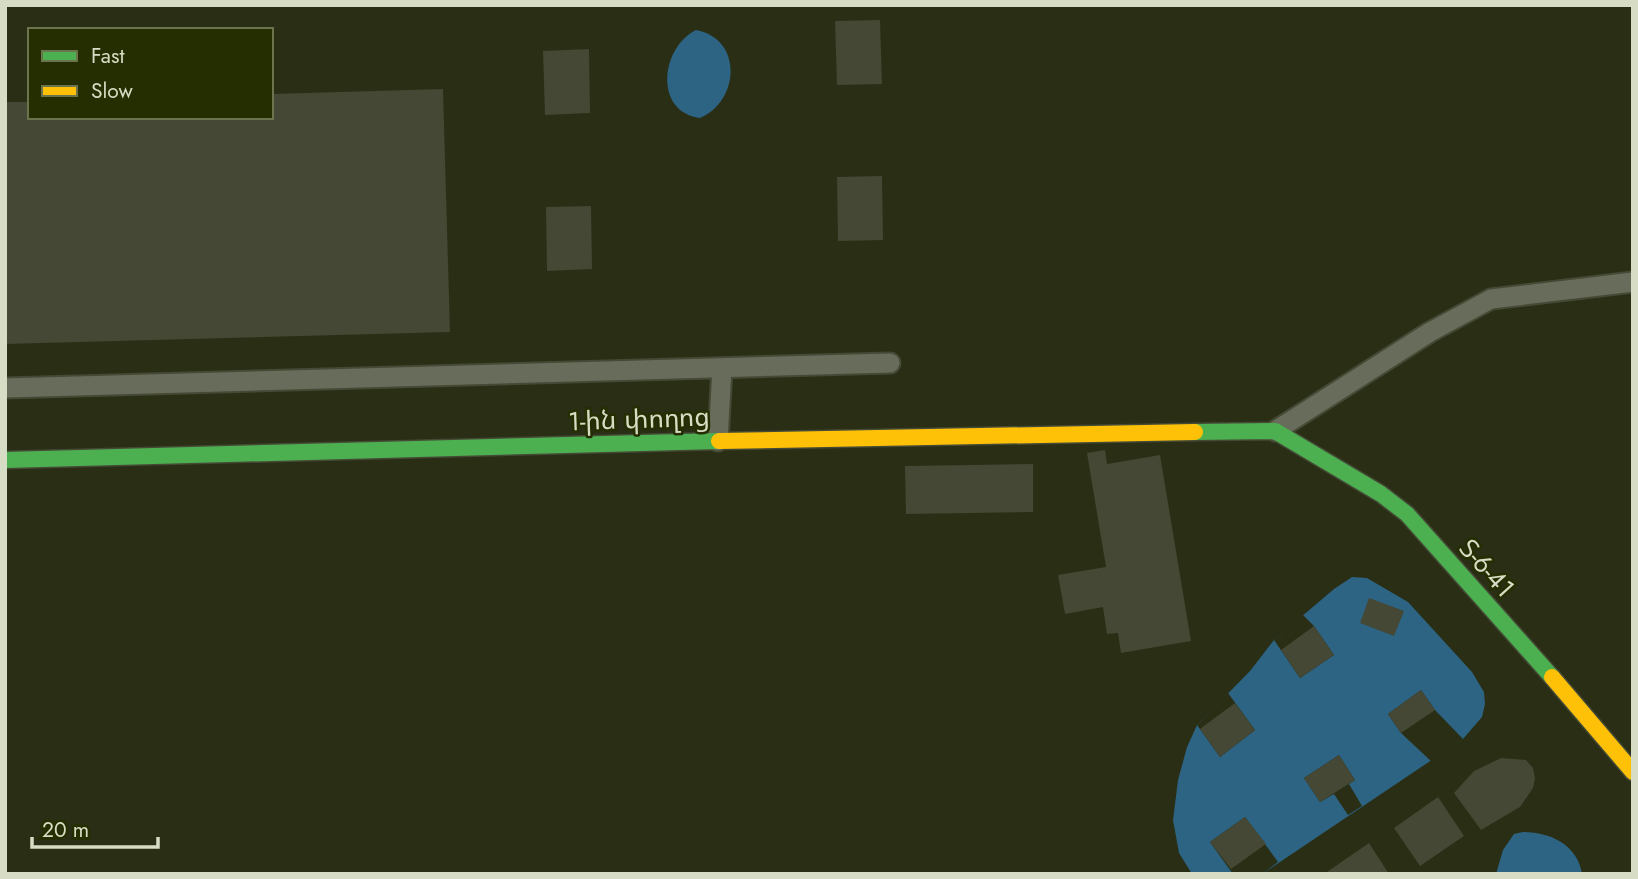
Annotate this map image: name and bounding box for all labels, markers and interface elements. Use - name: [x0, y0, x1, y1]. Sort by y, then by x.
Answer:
- legend: [28, 28, 273, 119]
- text: Fast: [91, 41, 124, 71]
- text: Slow: [91, 76, 133, 106]
- street label: 1-ին փողոց: [567, 398, 711, 440]
- street label: Տ-6-41: [1450, 530, 1524, 606]
- scale bar: [32, 806, 158, 850]
- text: 20 m: [42, 815, 89, 845]

